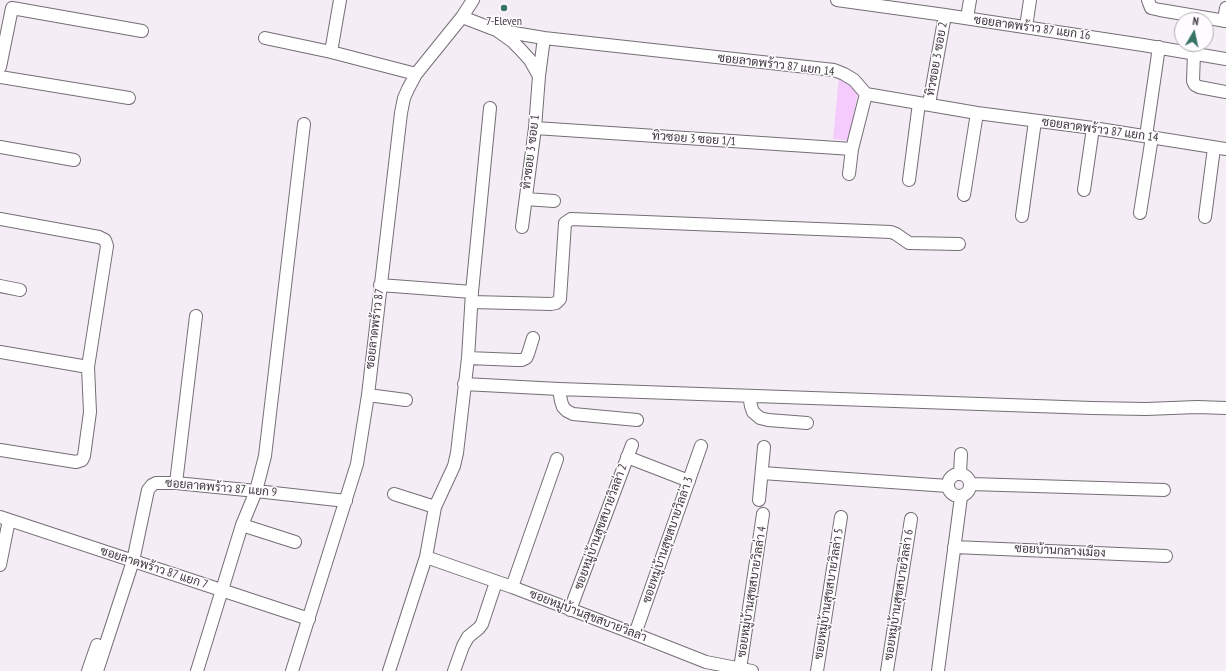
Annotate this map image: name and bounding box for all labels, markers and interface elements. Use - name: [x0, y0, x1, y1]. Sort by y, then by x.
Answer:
- marker: 7-Eleven: [499, 3, 509, 13]
- north arrow: [1174, 12, 1214, 52]
- street label: ซอยลาดพร้าว 87 แยก 16: [973, 13, 1091, 43]
- text: N: [1192, 14, 1200, 29]
- place label: 7-Eleven: [486, 15, 522, 29]
- street label: ทิวซอย 3 ซอย 2: [923, 21, 951, 97]
- street label: ซอยลาดพร้าว 87 แยก 14: [717, 51, 835, 79]
- street label: ทิวซอย 3 ซอย 1: [519, 114, 543, 190]
- street label: ซอยลาดพร้าว 87 แยก 14: [1041, 115, 1159, 145]
- street label: ทิวซอย 3 ซอย 1/1: [652, 129, 736, 149]
- street label: ซอยลาดพร้าว 87: [363, 288, 387, 370]
- street label: ซอยหมู่บ้านสุขสบายวิลล่า 2: [572, 462, 630, 592]
- street label: ซอยหมู่บ้านสุขสบายวิลล่า 3: [640, 475, 696, 605]
- street label: ซอยลาดพร้าว 87 แยก 9: [165, 476, 277, 500]
- street label: ซอยหมู่บ้านสุขสบายวิลล่า 4: [735, 525, 769, 659]
- street label: ซอยหมู่บ้านสุขสบายวิลล่า 5: [812, 527, 846, 661]
- street label: ซอยหมู่บ้านสุขสบายวิลล่า 6: [882, 528, 916, 662]
- street label: ซอยบ้านกลางเมือง: [1014, 541, 1106, 561]
- street label: ซอยลาดพร้าว 87 แยก 7: [98, 544, 210, 592]
- street label: ซอยหมู่บ้านสุขสบายวิลล่า: [527, 587, 649, 645]

